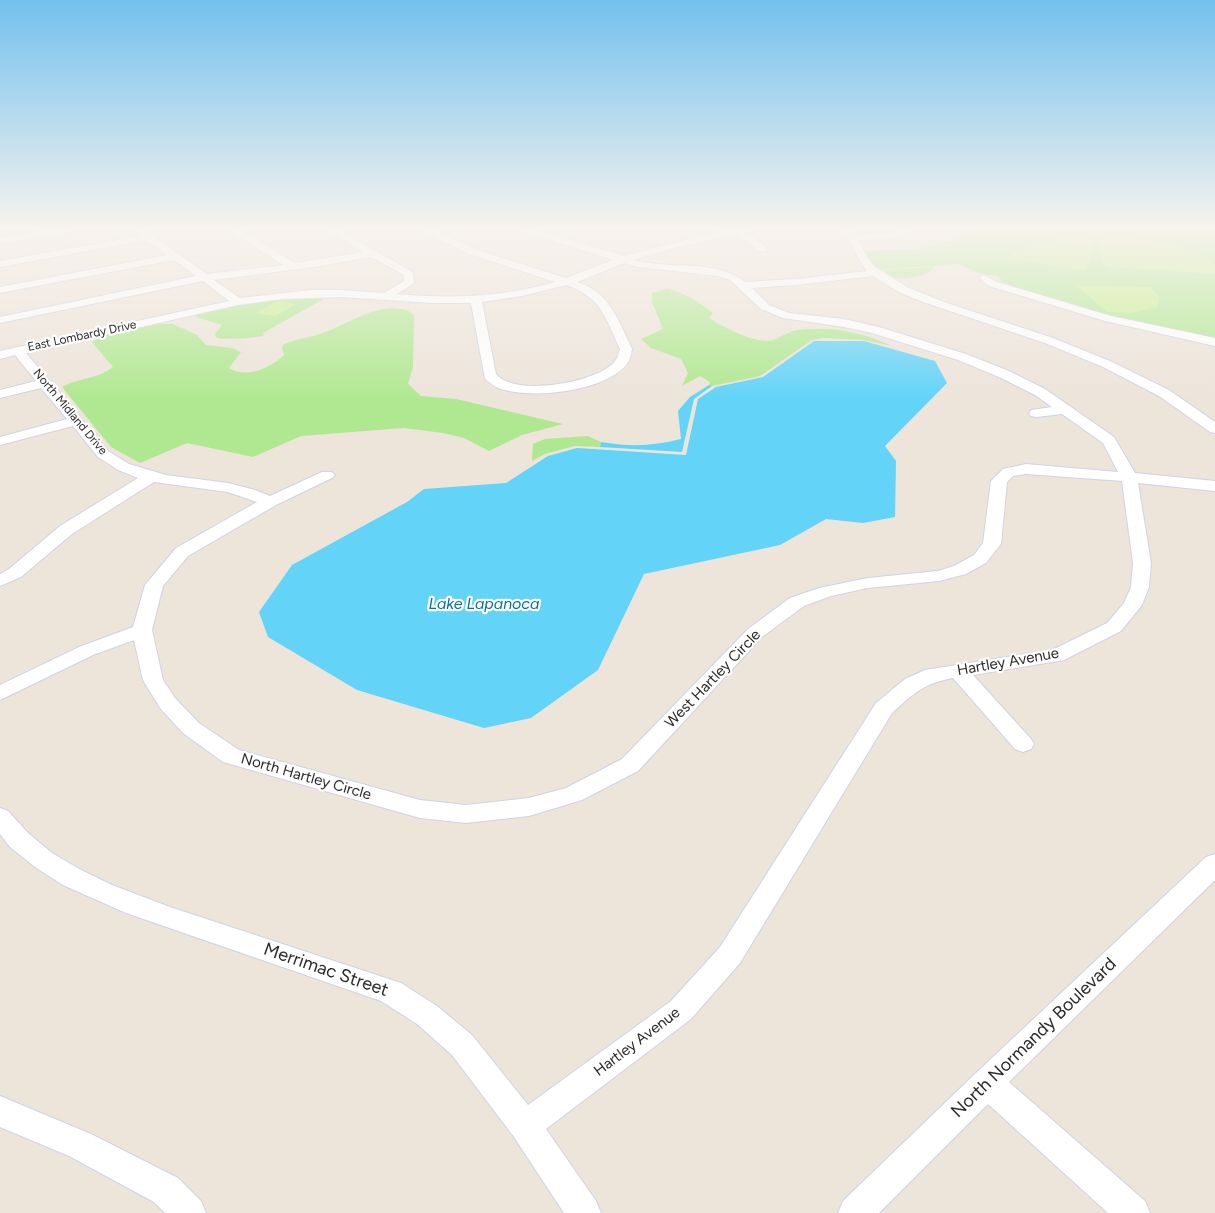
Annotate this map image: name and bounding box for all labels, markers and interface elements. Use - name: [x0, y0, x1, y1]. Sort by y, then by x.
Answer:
- street label: East Lombardy Drive: [26, 317, 138, 355]
- street label: North Midland Drive: [30, 366, 110, 458]
- water label: Lake Lapanoca: [429, 594, 539, 614]
- street label: West Hartley Circle: [661, 626, 765, 732]
- street label: Hartley Avenue: [956, 644, 1060, 680]
- street label: North Hartley Circle: [239, 750, 373, 804]
- street label: Merrimac Street: [261, 939, 391, 1001]
- street label: North Normandy Boulevard: [947, 953, 1121, 1123]
- street label: Hartley Avenue: [590, 1004, 684, 1080]

